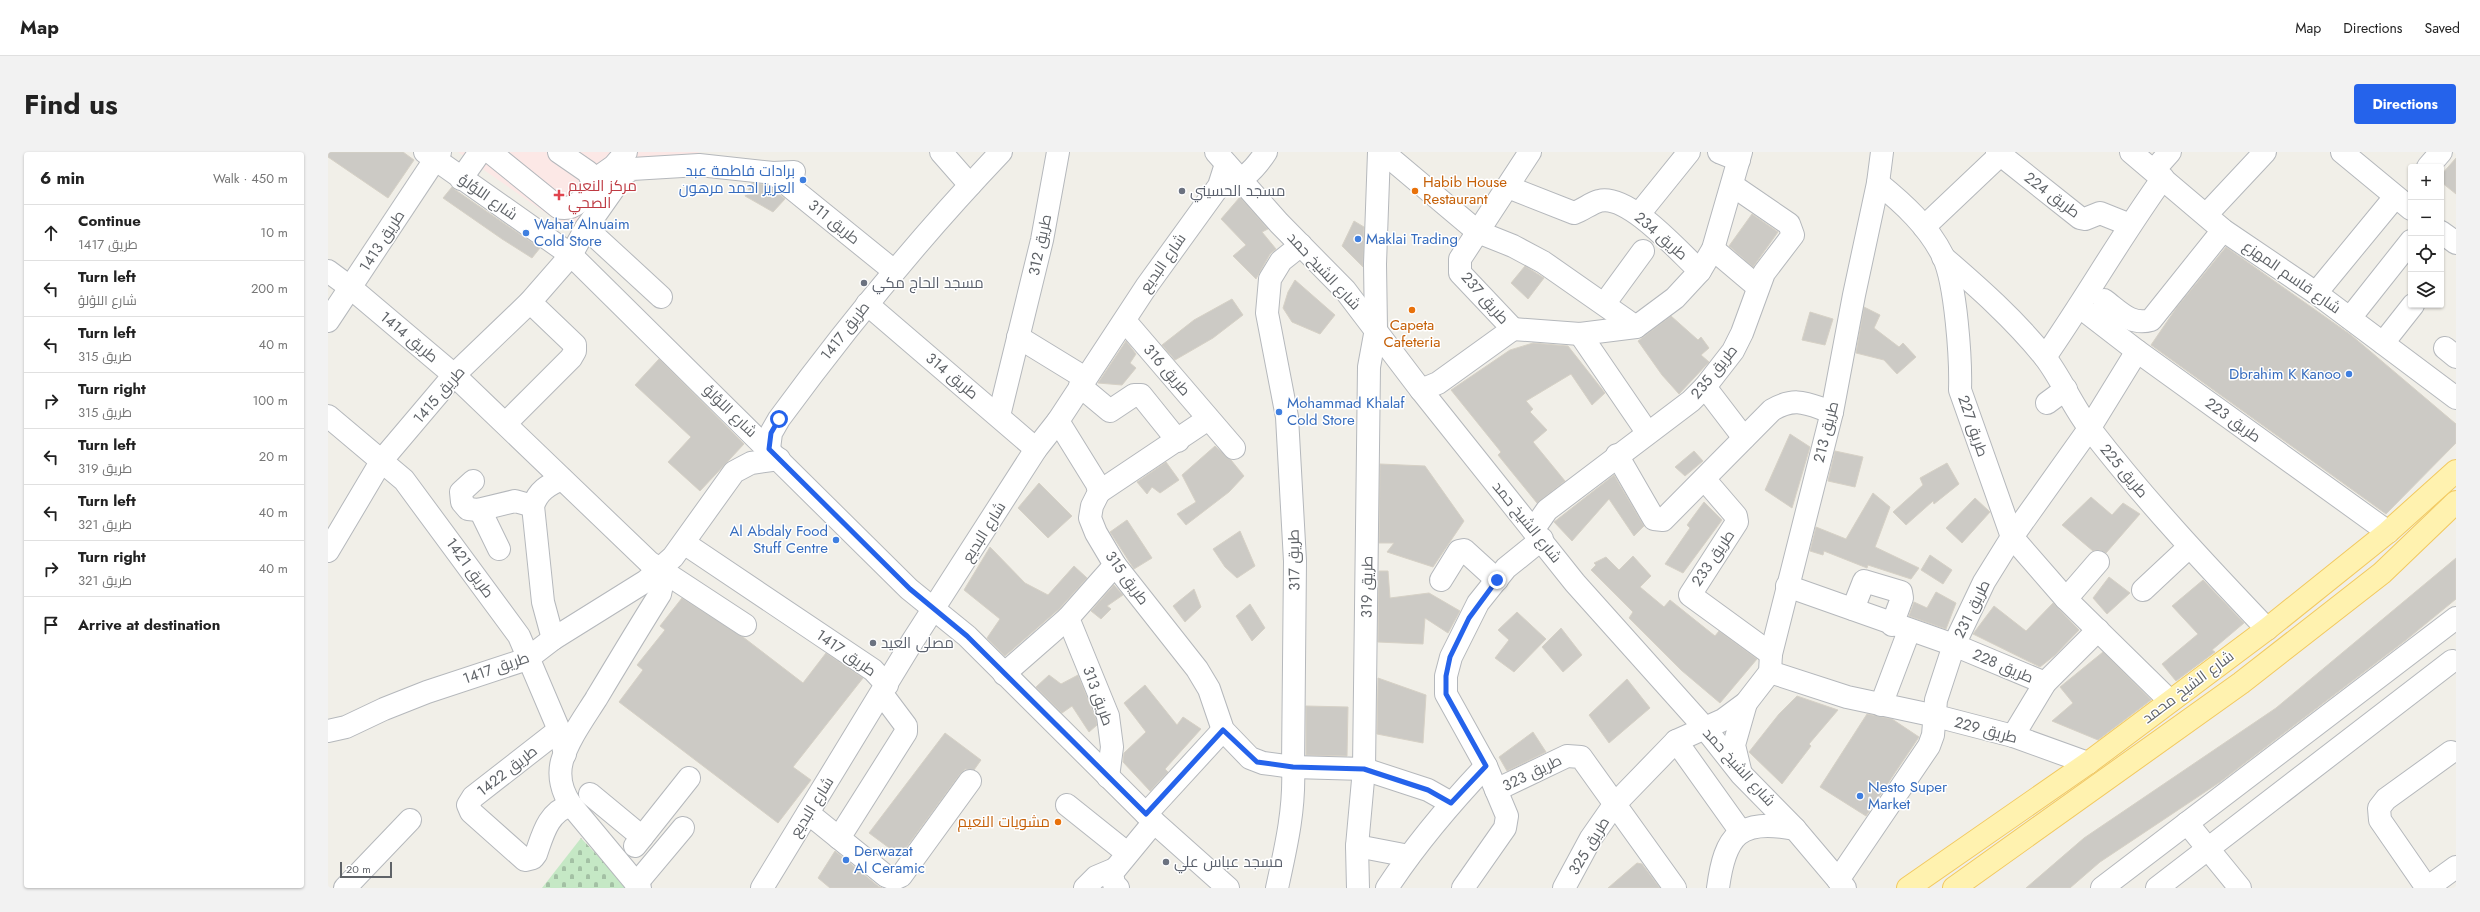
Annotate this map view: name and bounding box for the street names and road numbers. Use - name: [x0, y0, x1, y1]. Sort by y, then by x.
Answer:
- street label: طريق 224: [2020, 167, 2084, 223]
- street label: شارع اللؤلؤ: [454, 169, 522, 225]
- street label: طريق 311: [804, 194, 864, 250]
- street label: طريق 1413: [354, 206, 410, 276]
- street label: طريق 234: [1630, 207, 1692, 265]
- street label: طريق 312: [1023, 212, 1057, 278]
- street label: شارع الشيخ حمد: [1282, 227, 1366, 315]
- street label: شارع البديع: [1135, 229, 1191, 297]
- street label: شارع قاسم المهزع: [2239, 235, 2345, 319]
- street label: طريق 237: [1456, 267, 1514, 329]
- street label: طريق 1417: [815, 297, 875, 365]
- street label: طريق 1414: [375, 306, 443, 368]
- street label: طريق 316: [1138, 339, 1196, 401]
- street label: طريق 235: [1685, 340, 1743, 404]
- street label: طريق 314: [921, 347, 983, 405]
- street label: طريق 1415: [408, 362, 470, 428]
- street label: شارع اللؤلؤ: [698, 380, 762, 442]
- street label: طريق 227: [1952, 392, 1994, 460]
- street label: طريق 223: [2201, 392, 2265, 448]
- street label: طريق 213: [1808, 399, 1844, 465]
- street label: طريق 225: [2095, 439, 2153, 503]
- street label: شارع الشيخ حمد: [1487, 476, 1567, 568]
- street label: شارع البديع: [957, 497, 1011, 567]
- street label: طريق 233: [1686, 525, 1740, 591]
- street label: طريق 317: [1282, 529, 1306, 591]
- street label: طريق 1421: [441, 533, 499, 603]
- street label: طريق 315: [1100, 546, 1154, 610]
- street label: طريق 319: [1355, 556, 1379, 618]
- street label: طريق 231: [1948, 576, 1996, 642]
- street label: طريق 1417: [811, 624, 881, 682]
- street label: طريق 228: [1969, 643, 2037, 689]
- street label: شارع الشيخ محمد: [2138, 645, 2238, 729]
- street label: طريق 1417: [460, 646, 532, 690]
- street label: طريق 313: [1077, 663, 1119, 729]
- street label: طريق 229: [1952, 711, 2020, 749]
- street label: شارع الشيخ حمد: [1698, 723, 1780, 811]
- street label: طريق 1422: [472, 740, 542, 802]
- street label: طريق 323: [1499, 749, 1565, 797]
- street label: شارع البديع: [785, 772, 839, 842]
- street label: طريق 325: [1563, 813, 1615, 879]

